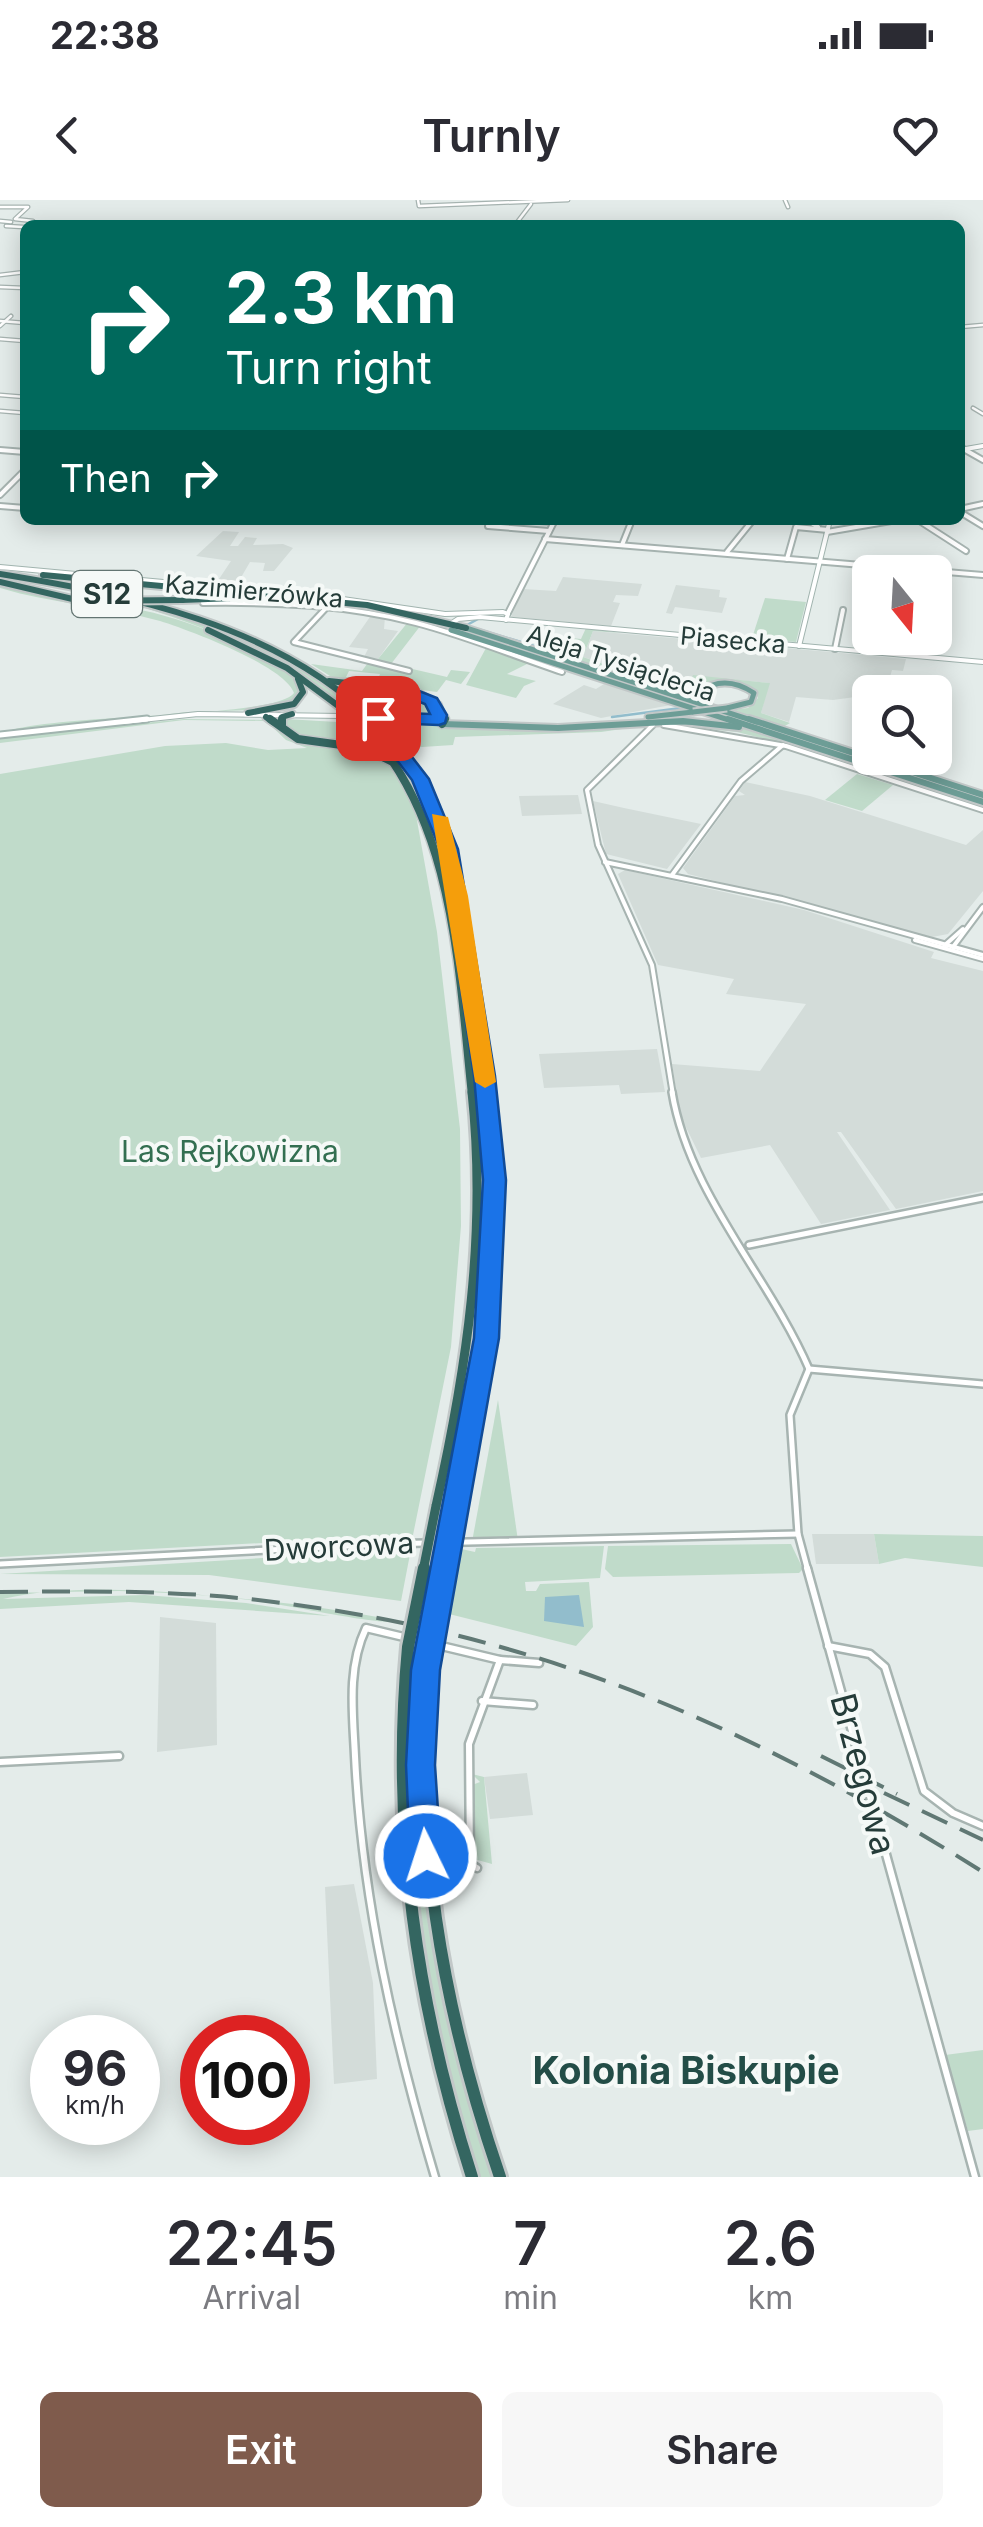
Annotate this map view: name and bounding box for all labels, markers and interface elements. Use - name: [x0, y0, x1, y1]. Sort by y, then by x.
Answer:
- text: 22:38: [50, 12, 160, 58]
- icon: back: [40, 108, 95, 163]
- text: Turnly: [422, 108, 561, 163]
- icon: heart: [888, 108, 943, 163]
- text: 2.3 km: [225, 255, 457, 340]
- icon: right: [60, 260, 190, 390]
- text: Turn right: [225, 340, 432, 395]
- icon: right: [172, 450, 227, 505]
- text: Then: [60, 455, 152, 501]
- north arrow: [852, 555, 952, 655]
- map controls: [852, 555, 952, 775]
- street label: Kazimierzówka: [164, 568, 344, 614]
- road number: S12: [72, 571, 142, 617]
- street label: Aleja Tysiąclecia: [523, 618, 719, 708]
- street label: Piasecka: [679, 620, 787, 660]
- button: search: [852, 675, 952, 775]
- pin: [336, 676, 421, 761]
- icon: arrive: [351, 691, 406, 746]
- park label: Las Rejkowizna: [121, 1133, 339, 1169]
- street label: Dworcowa: [263, 1524, 415, 1568]
- street label: Brzegowa: [822, 1688, 906, 1859]
- position arrow: [374, 1804, 478, 1908]
- speed limit sign: 100: [180, 2015, 310, 2145]
- text: 96: [63, 2038, 127, 2098]
- district label: Kolonia Biskupie: [532, 2047, 840, 2093]
- text: km/h: [65, 2090, 125, 2120]
- text: 22:45: [166, 2207, 337, 2279]
- text: 7: [513, 2207, 548, 2279]
- text: 2.6: [724, 2207, 817, 2279]
- text: Arrival: [202, 2278, 301, 2317]
- text: min: [503, 2278, 558, 2317]
- text: km: [748, 2278, 793, 2317]
- button: Exit: [40, 2392, 482, 2507]
- button: Share: [502, 2392, 943, 2507]

